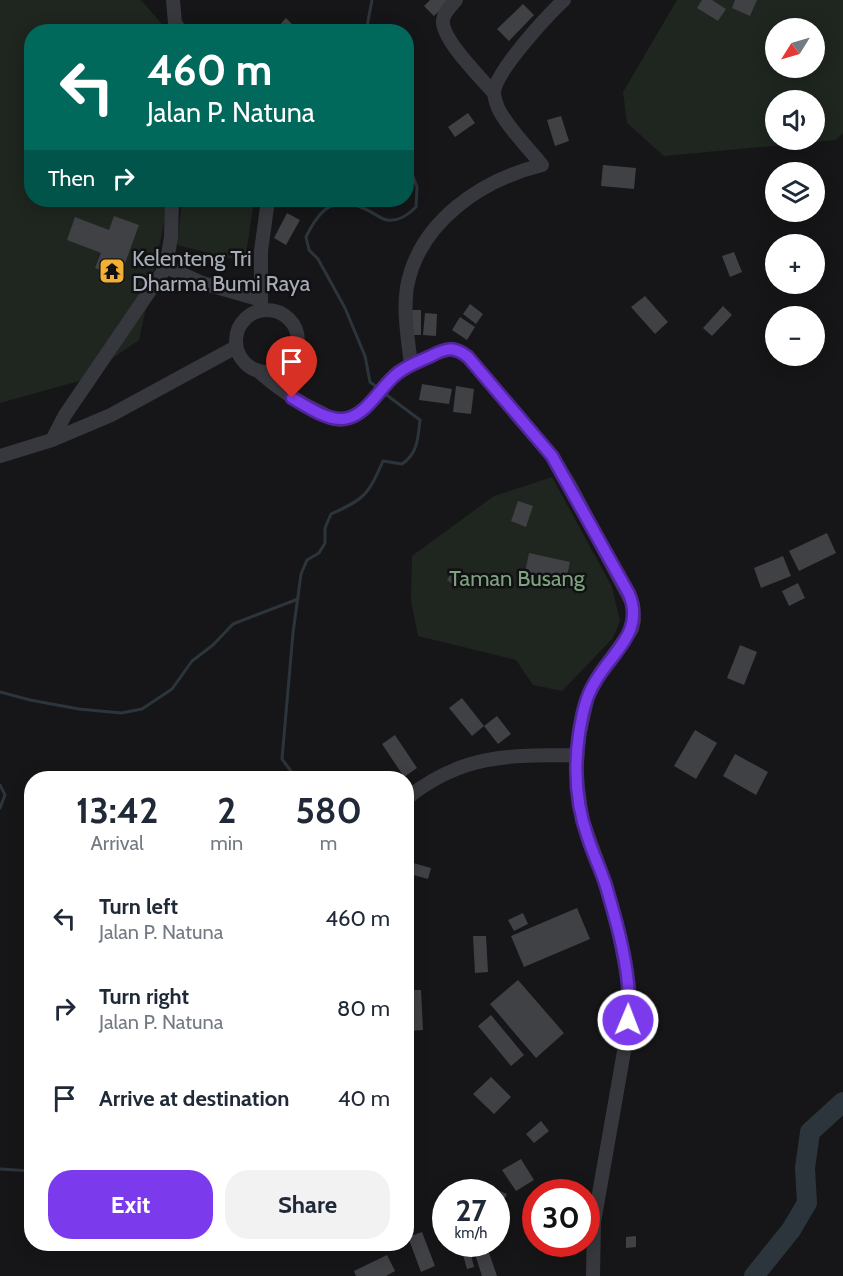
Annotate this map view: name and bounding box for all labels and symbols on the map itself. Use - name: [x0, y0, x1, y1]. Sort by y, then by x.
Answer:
- north arrow: [765, 18, 825, 78]
- place label: Kelenteng Tri Dharma Bumi Raya: [132, 245, 311, 297]
- temple icon: Kelenteng Tri Dharma Bumi Raya: [97, 256, 127, 286]
- pin: [266, 336, 317, 398]
- park label: Taman Busang: [449, 565, 586, 592]
- position arrow: [596, 988, 660, 1052]
- speed limit sign: 30: [522, 1179, 600, 1257]

